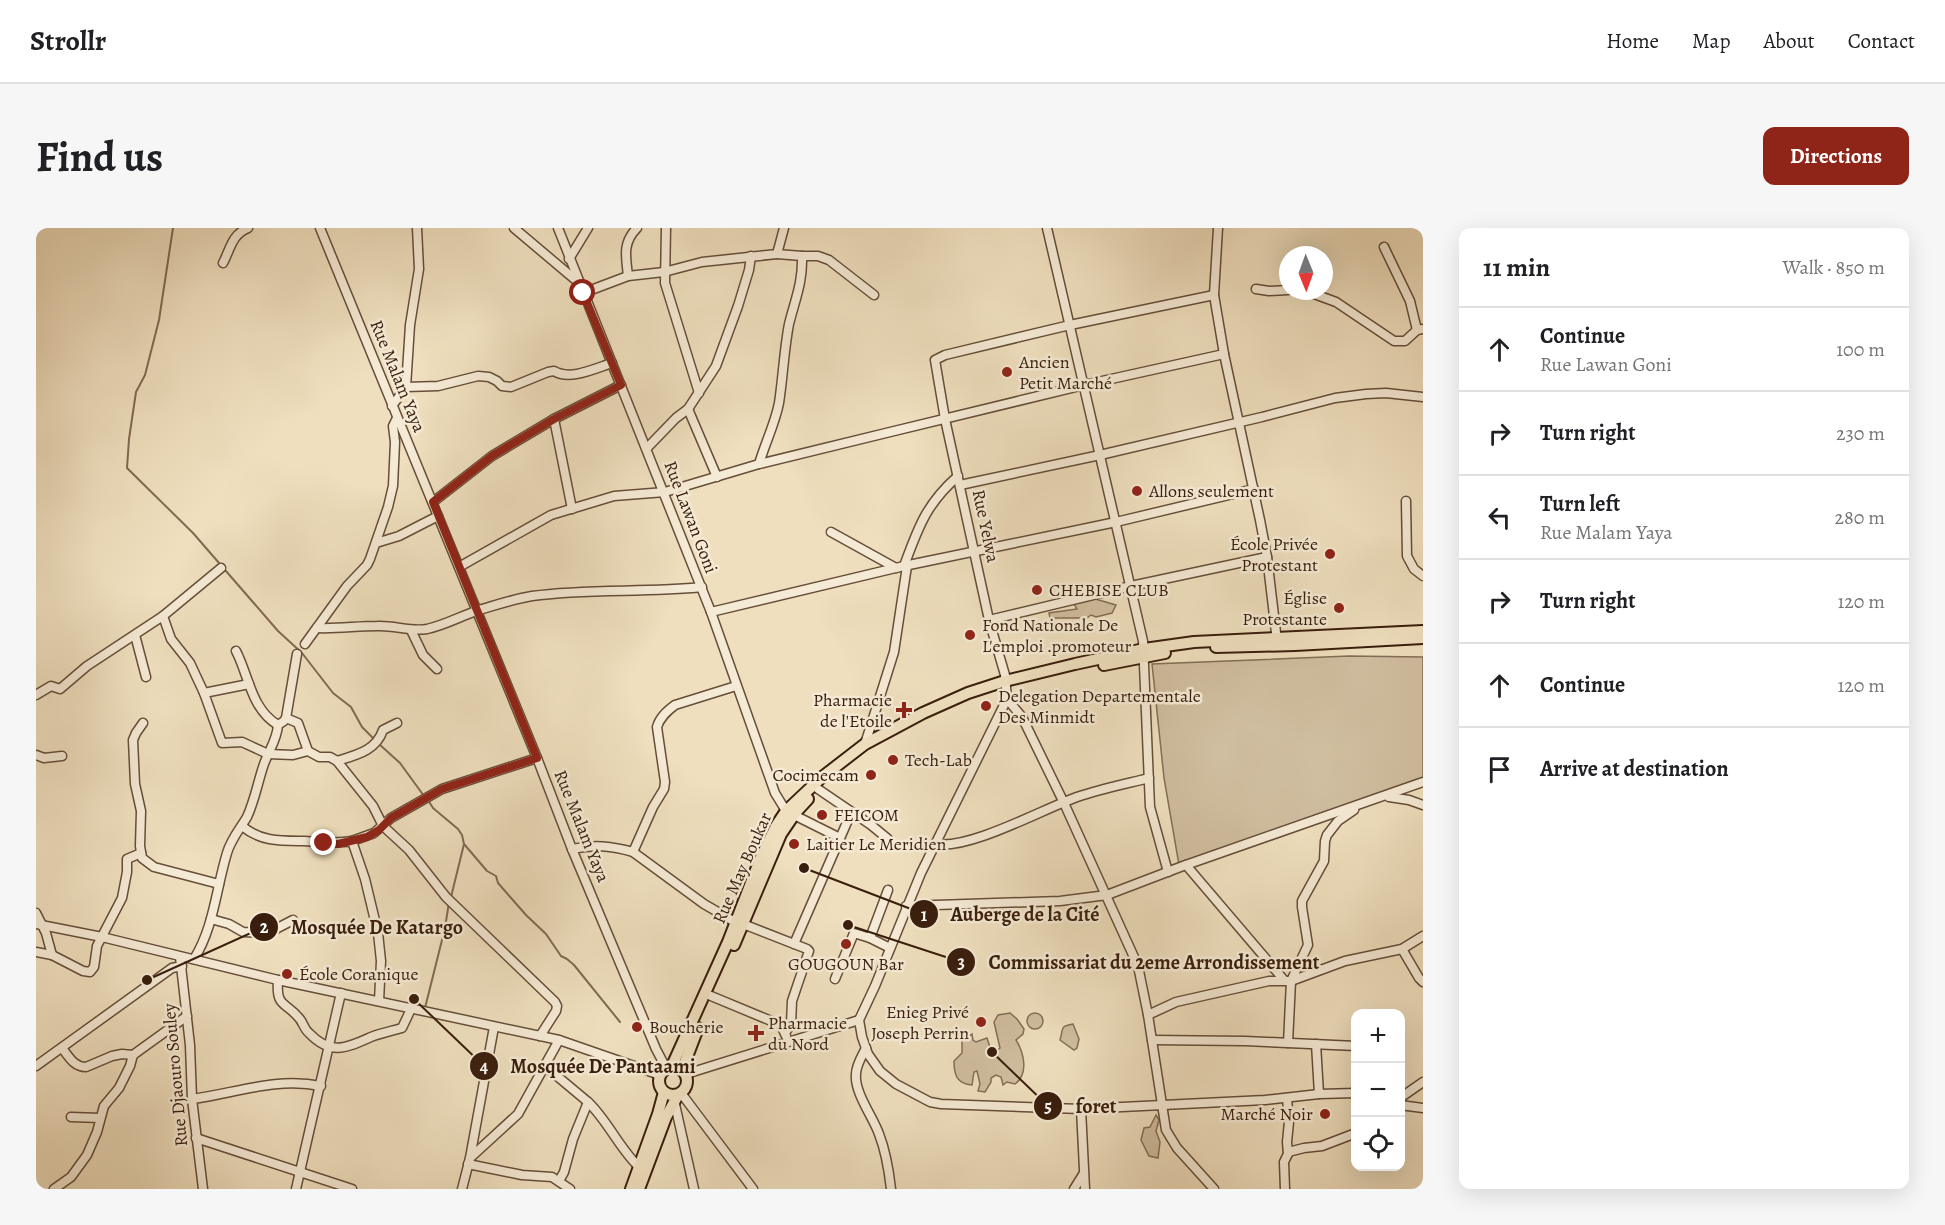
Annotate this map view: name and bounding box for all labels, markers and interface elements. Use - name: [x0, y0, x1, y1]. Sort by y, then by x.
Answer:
- text: Strollr: [30, 22, 106, 60]
- text: Home: [1606, 27, 1659, 55]
- text: Map: [1692, 27, 1730, 55]
- text: About: [1763, 27, 1815, 55]
- text: Contact: [1848, 27, 1915, 55]
- button: Directions: [1763, 127, 1909, 185]
- text: Find us: [36, 128, 163, 185]
- north arrow: [1279, 246, 1333, 300]
- text: 11 min: [1483, 250, 1550, 285]
- text: Walk · 850 m: [1782, 254, 1885, 281]
- route start: [569, 279, 595, 305]
- street label: Rue Malam Yaya: [365, 316, 432, 436]
- text: Continue: [1540, 321, 1625, 351]
- icon: ahead: [1483, 333, 1516, 366]
- text: 100 m: [1836, 336, 1885, 363]
- place label: Ancien Petit Marché: [1018, 350, 1112, 395]
- text: Rue Lawan Goni: [1540, 351, 1672, 378]
- marker: Ancien Petit Marché: [1000, 365, 1014, 379]
- icon: right: [1483, 417, 1516, 450]
- text: Turn right: [1540, 418, 1636, 448]
- text: 230 m: [1836, 420, 1885, 447]
- street label: Rue Lawan Goni: [659, 457, 723, 577]
- place label: Allons seulement: [1148, 479, 1274, 503]
- marker: Allons seulement: [1130, 484, 1144, 498]
- street label: Rue Yelwa: [967, 487, 1006, 565]
- text: Turn left: [1540, 489, 1620, 519]
- icon: left: [1483, 501, 1516, 534]
- text: 280 m: [1835, 504, 1885, 531]
- text: Rue Malam Yaya: [1540, 519, 1673, 546]
- place label: École Privée Protestant: [1230, 532, 1318, 577]
- marker: École Privée Protestant: [1323, 547, 1337, 561]
- place label: CHEBISE CLUB: [1049, 578, 1169, 602]
- marker: CHEBISE CLUB: [1030, 583, 1044, 597]
- icon: right: [1483, 585, 1516, 618]
- place label: Église Protestante: [1242, 586, 1327, 631]
- text: Turn right: [1540, 586, 1636, 616]
- text: 120 m: [1837, 588, 1885, 615]
- marker: Église Protestante: [1332, 601, 1346, 615]
- place label: Fond Nationale De L'emploi .promoteur: [982, 613, 1131, 658]
- marker: Fond Nationale De L'emploi .promoteur: [963, 628, 977, 642]
- icon: ahead: [1483, 669, 1516, 702]
- text: Continue: [1540, 670, 1625, 700]
- text: 120 m: [1837, 672, 1885, 699]
- place label: Delegation Departementale Des Minmidt: [998, 684, 1201, 729]
- place label: Pharmacie de l'Etoile: [813, 688, 892, 733]
- marker: Delegation Departementale Des Minmidt: [979, 699, 993, 713]
- marker: Pharmacie de l'Etoile: [897, 703, 911, 717]
- place label: Tech-Lab: [905, 748, 972, 772]
- marker: Tech-Lab: [886, 753, 900, 767]
- icon: arrive: [1483, 753, 1516, 786]
- text: Arrive at destination: [1540, 754, 1729, 784]
- place label: Cocimecam: [773, 763, 859, 787]
- street label: Rue Malam Yaya: [549, 766, 616, 886]
- marker: Cocimecam: [864, 768, 878, 782]
- place label: FEICOM: [834, 803, 899, 827]
- street label: Rue May Boukar: [707, 808, 777, 928]
- marker: FEICOM: [815, 808, 829, 822]
- route end: [310, 829, 336, 855]
- place label: Laitier Le Meridien: [806, 832, 947, 856]
- marker: Laitier Le Meridien: [787, 837, 801, 851]
- callout: Auberge de la Cité: [909, 895, 1112, 933]
- text: Auberge de la Cité: [949, 901, 1100, 928]
- text: 1: [921, 903, 928, 927]
- callout: Mosquée De Katargo: [249, 908, 475, 946]
- text: Mosquée De Katargo: [291, 914, 463, 941]
- text: 2: [260, 915, 269, 939]
- marker: GOUGOUN Bar: [839, 937, 853, 951]
- callout: Commissariat du 2eme Arrondissement: [946, 943, 1331, 981]
- text: Commissariat du 2eme Arrondissement: [989, 949, 1320, 976]
- text: 3: [957, 950, 965, 974]
- place label: GOUGOUN Bar: [788, 952, 904, 976]
- place label: École Coranique: [299, 962, 419, 986]
- marker: École Coranique: [280, 967, 294, 981]
- place label: Enieg Privé Joseph Perrin: [871, 1000, 969, 1045]
- street label: Rue Djaouro Souley: [157, 1001, 193, 1148]
- map controls: [1351, 1009, 1405, 1171]
- button: +: [1351, 1009, 1405, 1063]
- place label: Pharmacie du Nord: [768, 1011, 847, 1056]
- place label: Boucherie: [649, 1015, 724, 1039]
- marker: Enieg Privé Joseph Perrin: [974, 1015, 988, 1029]
- marker: Boucherie: [630, 1020, 644, 1034]
- marker: Pharmacie du Nord: [749, 1026, 763, 1040]
- callout: Mosquée De Pantaami: [469, 1047, 708, 1085]
- text: Mosquée De Pantaami: [510, 1053, 696, 1080]
- text: 4: [480, 1054, 489, 1078]
- button: −: [1351, 1063, 1405, 1117]
- callout: foret: [1033, 1087, 1128, 1125]
- text: foret: [1076, 1093, 1117, 1120]
- text: 5: [1044, 1094, 1052, 1118]
- place label: Marché Noir: [1220, 1102, 1313, 1126]
- marker: Marché Noir: [1318, 1107, 1332, 1121]
- button: locate: [1351, 1117, 1405, 1171]

